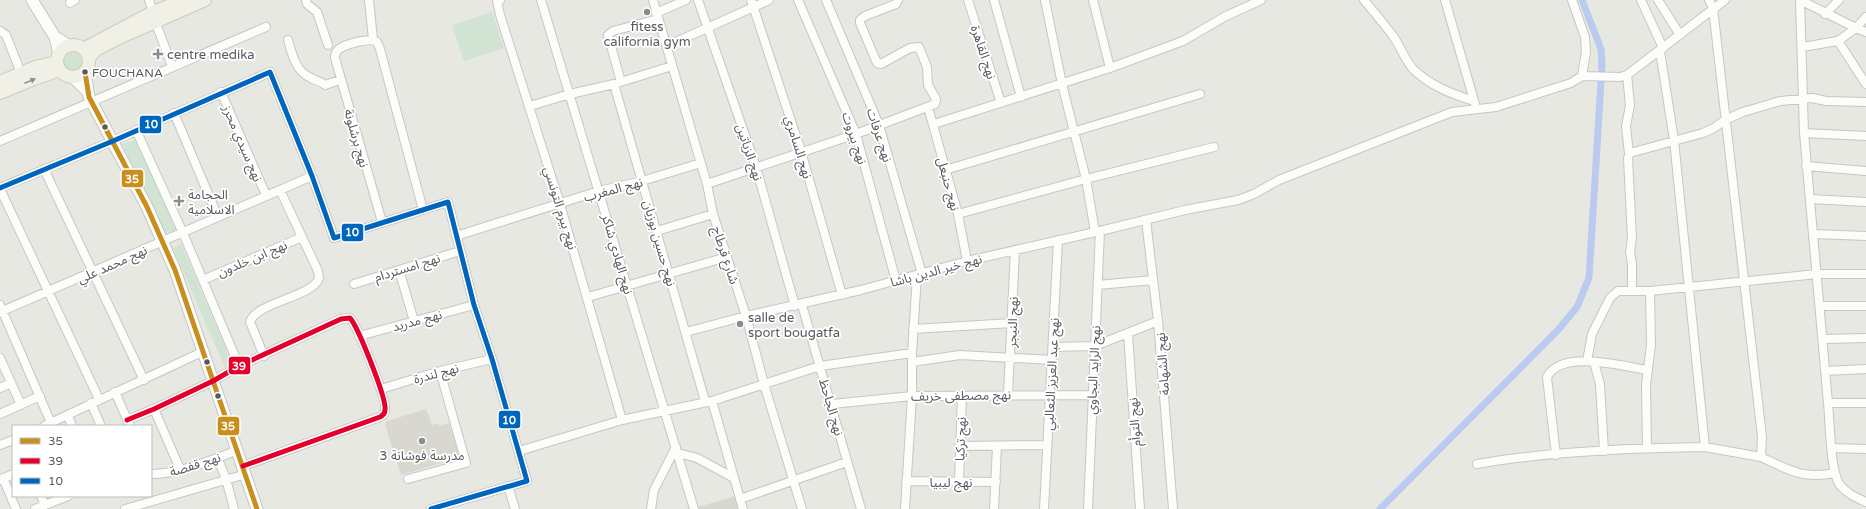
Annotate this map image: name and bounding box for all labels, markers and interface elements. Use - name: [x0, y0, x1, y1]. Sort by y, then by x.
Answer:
- marker: fitess california gym: [642, 7, 652, 17]
- place label: fitess california gym: [603, 19, 691, 50]
- street label: نهج القاهرة: [965, 23, 999, 82]
- place label: centre medika: [167, 47, 254, 63]
- marker: centre medika: [152, 48, 164, 60]
- place label: FOUCHANA: [92, 66, 163, 80]
- marker: FOUCHANA: [80, 67, 90, 77]
- one-way arrow: [24, 77, 36, 83]
- street label: نهج سيدي محرز: [216, 102, 265, 185]
- street label: نهج عرفات: [861, 106, 895, 165]
- street label: نهج برشلونة: [338, 107, 372, 170]
- street label: نهج بيروت: [836, 110, 870, 167]
- street label: نهج السامري: [779, 114, 815, 181]
- line badge: 10: [139, 115, 162, 134]
- text: 10: [144, 118, 158, 131]
- unlabelled marker: [100, 122, 110, 132]
- street label: نهج الزياتين: [730, 122, 766, 183]
- street label: نهج حنبعل: [931, 156, 963, 213]
- street label: نهج بيرم التونسي: [538, 165, 580, 252]
- line badge: 35: [121, 169, 144, 188]
- text: 35: [125, 173, 139, 186]
- street label: نهج المغرب: [582, 174, 645, 207]
- place label: الحجامة الاسلامية: [188, 187, 235, 218]
- marker: الحجامة الاسلامية: [173, 195, 185, 207]
- street label: نهج حسين بوزيان: [637, 198, 679, 289]
- street label: نهج الهادي شاكر: [596, 211, 636, 297]
- line badge: 10: [341, 223, 364, 242]
- street label: شارع قرطاج: [706, 224, 742, 287]
- text: 10: [345, 226, 359, 239]
- street label: نهج ابن خلدون: [215, 237, 291, 283]
- street label: نهج محمد علي: [75, 242, 151, 289]
- street label: نهج امستردام: [372, 250, 443, 287]
- street label: نهج خير الدين باشا: [889, 251, 984, 293]
- street label: نهج النيجر: [1004, 296, 1024, 349]
- street label: نهج مدريد: [391, 307, 444, 337]
- place label: salle de sport bougatfa: [748, 310, 840, 341]
- street label: نهج عبد العزيز الثعالبي: [1041, 317, 1065, 431]
- marker: salle de sport bougatfa: [735, 319, 745, 329]
- street label: نهج الرايد البجاوي: [1084, 325, 1106, 415]
- street label: نهج الشهامة: [1153, 332, 1175, 396]
- line badge: 39: [228, 356, 251, 375]
- unlabelled marker: [202, 357, 212, 367]
- text: 39: [232, 360, 246, 373]
- street label: نهج لندرة: [412, 360, 461, 390]
- street label: نهج الجاحظ: [813, 377, 847, 438]
- street label: نهج مصطفى خريف: [911, 387, 1011, 407]
- unlabelled marker: [213, 391, 223, 401]
- street label: نهج التوأم: [1125, 397, 1147, 447]
- line badge: 10: [498, 410, 521, 429]
- text: 10: [502, 414, 516, 427]
- line badge: 35: [217, 416, 240, 436]
- street label: نهج تركيا: [952, 417, 972, 462]
- text: 35: [221, 420, 235, 433]
- legend: [12, 425, 152, 497]
- text: 35: [48, 434, 63, 448]
- marker: مدرسة فوشانة 3: [417, 436, 427, 446]
- place label: مدرسة فوشانة 3: [379, 448, 465, 464]
- street label: نهج قفصة: [168, 450, 223, 482]
- text: 39: [48, 454, 63, 468]
- text: 10: [48, 474, 64, 488]
- street label: نهج ليبيا: [929, 475, 973, 493]

